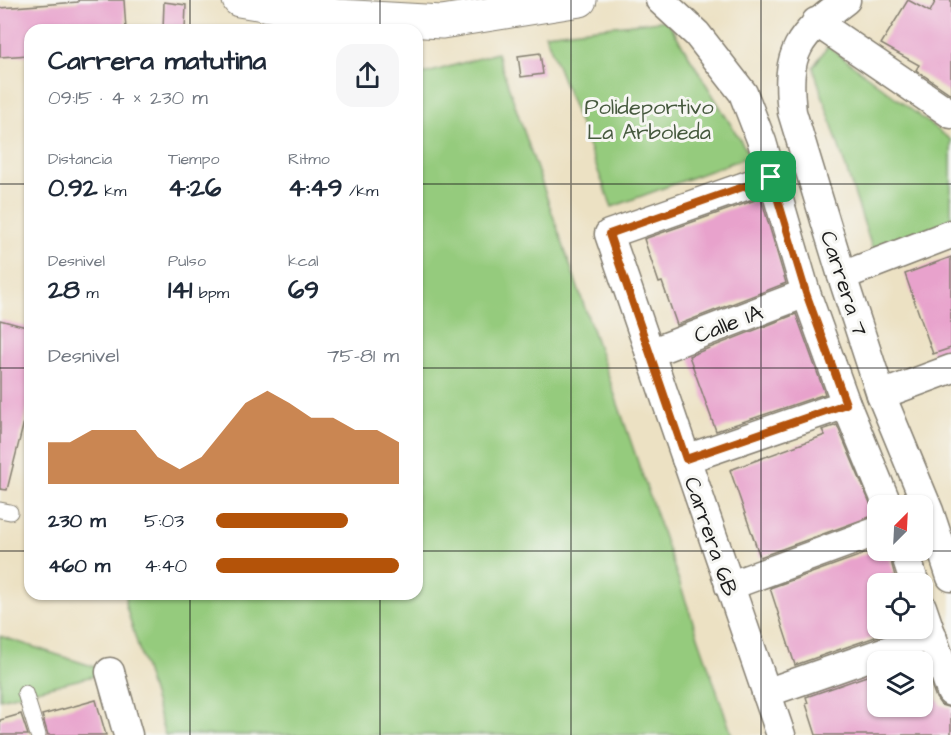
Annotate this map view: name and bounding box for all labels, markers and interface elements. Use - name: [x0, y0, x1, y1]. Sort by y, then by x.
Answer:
- text: Carrera matutina: [48, 42, 266, 80]
- button: share: [336, 44, 399, 107]
- text: 09:15 · 4 × 230 m: [48, 84, 208, 112]
- park label: Polideportivo La Arboleda: [584, 92, 714, 148]
- text: Distancia: [48, 148, 112, 170]
- text: Tiempo: [168, 148, 219, 170]
- text: Ritmo: [288, 148, 330, 170]
- pin: [745, 151, 796, 202]
- icon: arrive: [754, 160, 787, 193]
- text: 0.92: [48, 170, 98, 206]
- text: 4:26: [168, 170, 221, 206]
- text: 4:49: [288, 170, 343, 206]
- text: km: [98, 180, 126, 202]
- text: /km: [343, 180, 379, 202]
- street label: Carrera 7: [812, 227, 875, 340]
- text: Desnivel: [48, 250, 105, 272]
- text: Pulso: [168, 250, 206, 272]
- text: kcal: [288, 250, 319, 272]
- text: 28: [48, 272, 80, 308]
- text: 141: [168, 272, 192, 308]
- text: 69: [288, 272, 319, 308]
- text: m: [80, 282, 99, 304]
- text: bpm: [192, 282, 229, 304]
- street label: Calle 1A: [690, 297, 767, 352]
- text: Desnivel: [48, 342, 119, 370]
- text: 75–81 m: [327, 342, 399, 370]
- street label: Carrera 6B: [676, 473, 746, 601]
- north arrow: [867, 495, 933, 561]
- map controls: [867, 495, 933, 717]
- text: 230 m: [48, 507, 106, 535]
- text: 5:03: [144, 507, 184, 535]
- text: 460 m: [48, 552, 110, 580]
- text: 4:40: [144, 552, 187, 580]
- button: locate: [867, 573, 933, 639]
- button: layers: [867, 651, 933, 717]

